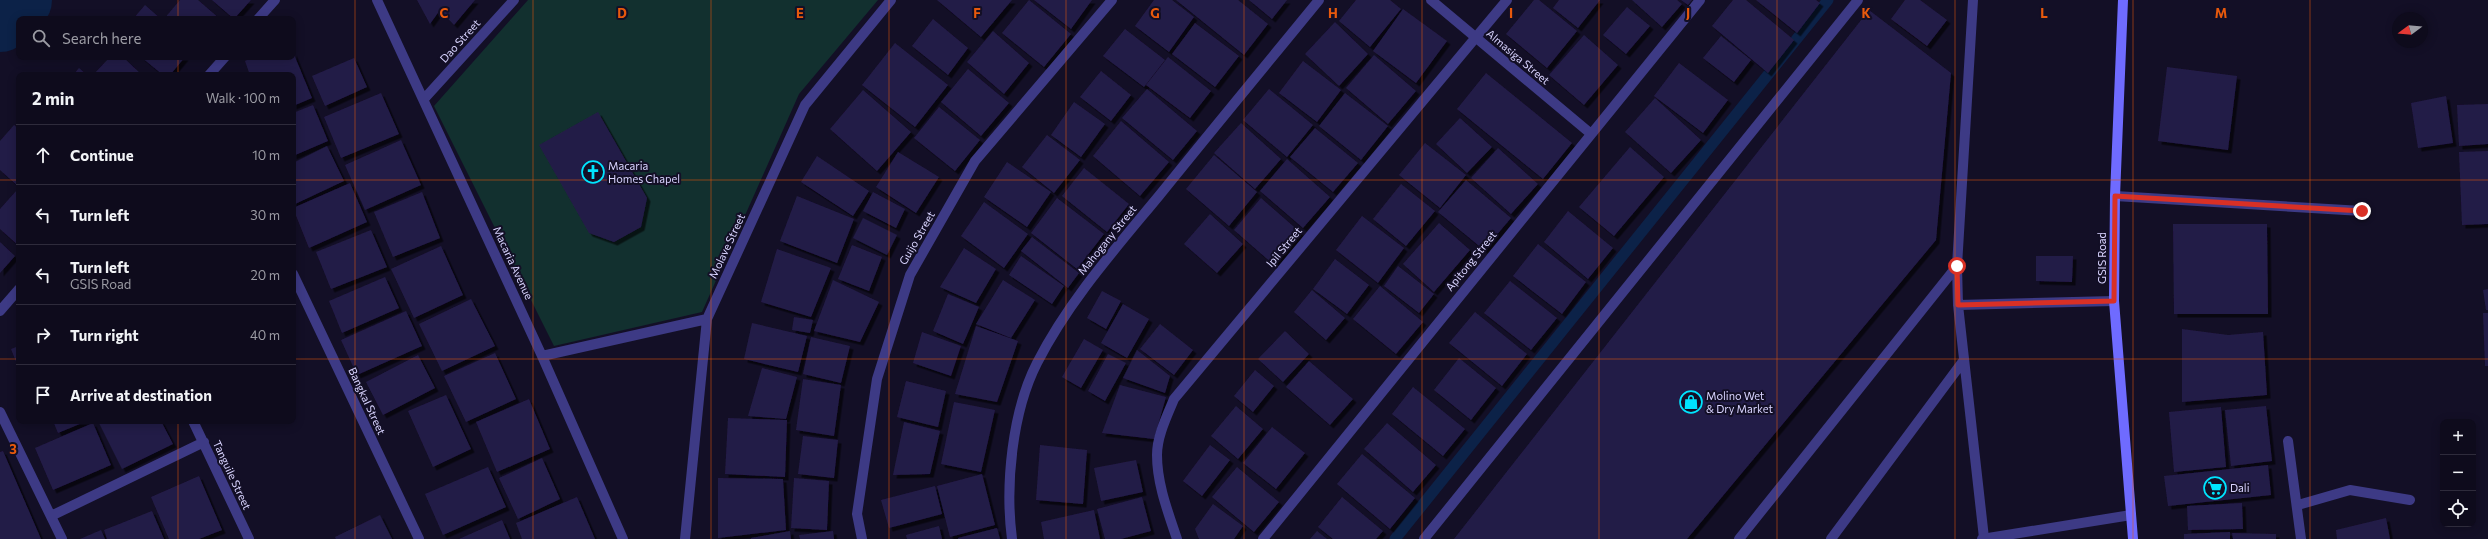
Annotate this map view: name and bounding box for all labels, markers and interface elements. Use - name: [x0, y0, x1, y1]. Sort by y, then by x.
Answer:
- text: C: [440, 5, 449, 21]
- text: D: [617, 5, 627, 21]
- text: E: [796, 5, 804, 21]
- text: F: [973, 5, 981, 21]
- text: G: [1150, 5, 1160, 21]
- text: H: [1328, 5, 1338, 21]
- text: I: [1509, 5, 1513, 21]
- text: J: [1686, 5, 1690, 21]
- text: K: [1861, 5, 1871, 21]
- text: L: [2040, 5, 2048, 21]
- text: M: [2215, 5, 2227, 21]
- north arrow: [2392, 12, 2428, 48]
- search box: [16, 16, 296, 60]
- street label: Dao Street: [437, 16, 483, 65]
- street label: Almasiga Street: [1484, 26, 1553, 87]
- icon: search: [30, 27, 52, 49]
- text: Search here: [62, 29, 141, 47]
- text: 2 min: [32, 88, 74, 109]
- text: Walk · 100 m: [206, 90, 280, 106]
- icon: ahead: [32, 144, 54, 166]
- text: Continue: [70, 146, 134, 164]
- text: 10 m: [252, 147, 280, 163]
- church icon: Macaria Homes Chapel: [580, 159, 606, 185]
- place label: Macaria Homes Chapel: [608, 159, 680, 185]
- street label: Mahogany Street: [1075, 202, 1139, 277]
- route end: [2353, 202, 2371, 220]
- icon: left: [32, 204, 54, 226]
- text: Turn left: [70, 206, 129, 224]
- text: 30 m: [250, 207, 280, 223]
- street label: Guijo Street: [896, 208, 937, 267]
- street label: Molave Street: [706, 211, 747, 280]
- street label: Macaria Avenue: [491, 224, 536, 302]
- street label: Ipil Street: [1263, 224, 1304, 269]
- street label: Apitong Street: [1442, 228, 1499, 293]
- street label: GSIS Road: [2095, 232, 2108, 284]
- route start: [1948, 257, 1966, 275]
- text: Turn left: [70, 258, 129, 276]
- icon: left: [32, 264, 54, 286]
- text: 20 m: [251, 267, 280, 283]
- text: GSIS Road: [70, 276, 131, 292]
- icon: right: [32, 324, 54, 346]
- text: Turn right: [70, 326, 139, 344]
- text: 40 m: [250, 327, 280, 343]
- street label: Bangkal Street: [346, 365, 389, 437]
- icon: arrive: [32, 384, 54, 406]
- text: Arrive at destination: [70, 386, 212, 404]
- shop icon: Molino Wet & Dry Market: [1678, 389, 1704, 415]
- place label: Molino Wet & Dry Market: [1706, 389, 1773, 415]
- map controls: [2440, 419, 2476, 527]
- button: +: [2440, 419, 2476, 455]
- street label: Tanguile Street: [211, 438, 254, 512]
- text: 3: [9, 441, 17, 457]
- button: −: [2440, 455, 2476, 491]
- supermarket icon: Dali: [2202, 475, 2228, 501]
- place label: Dali: [2230, 481, 2250, 494]
- button: locate: [2440, 491, 2476, 527]

